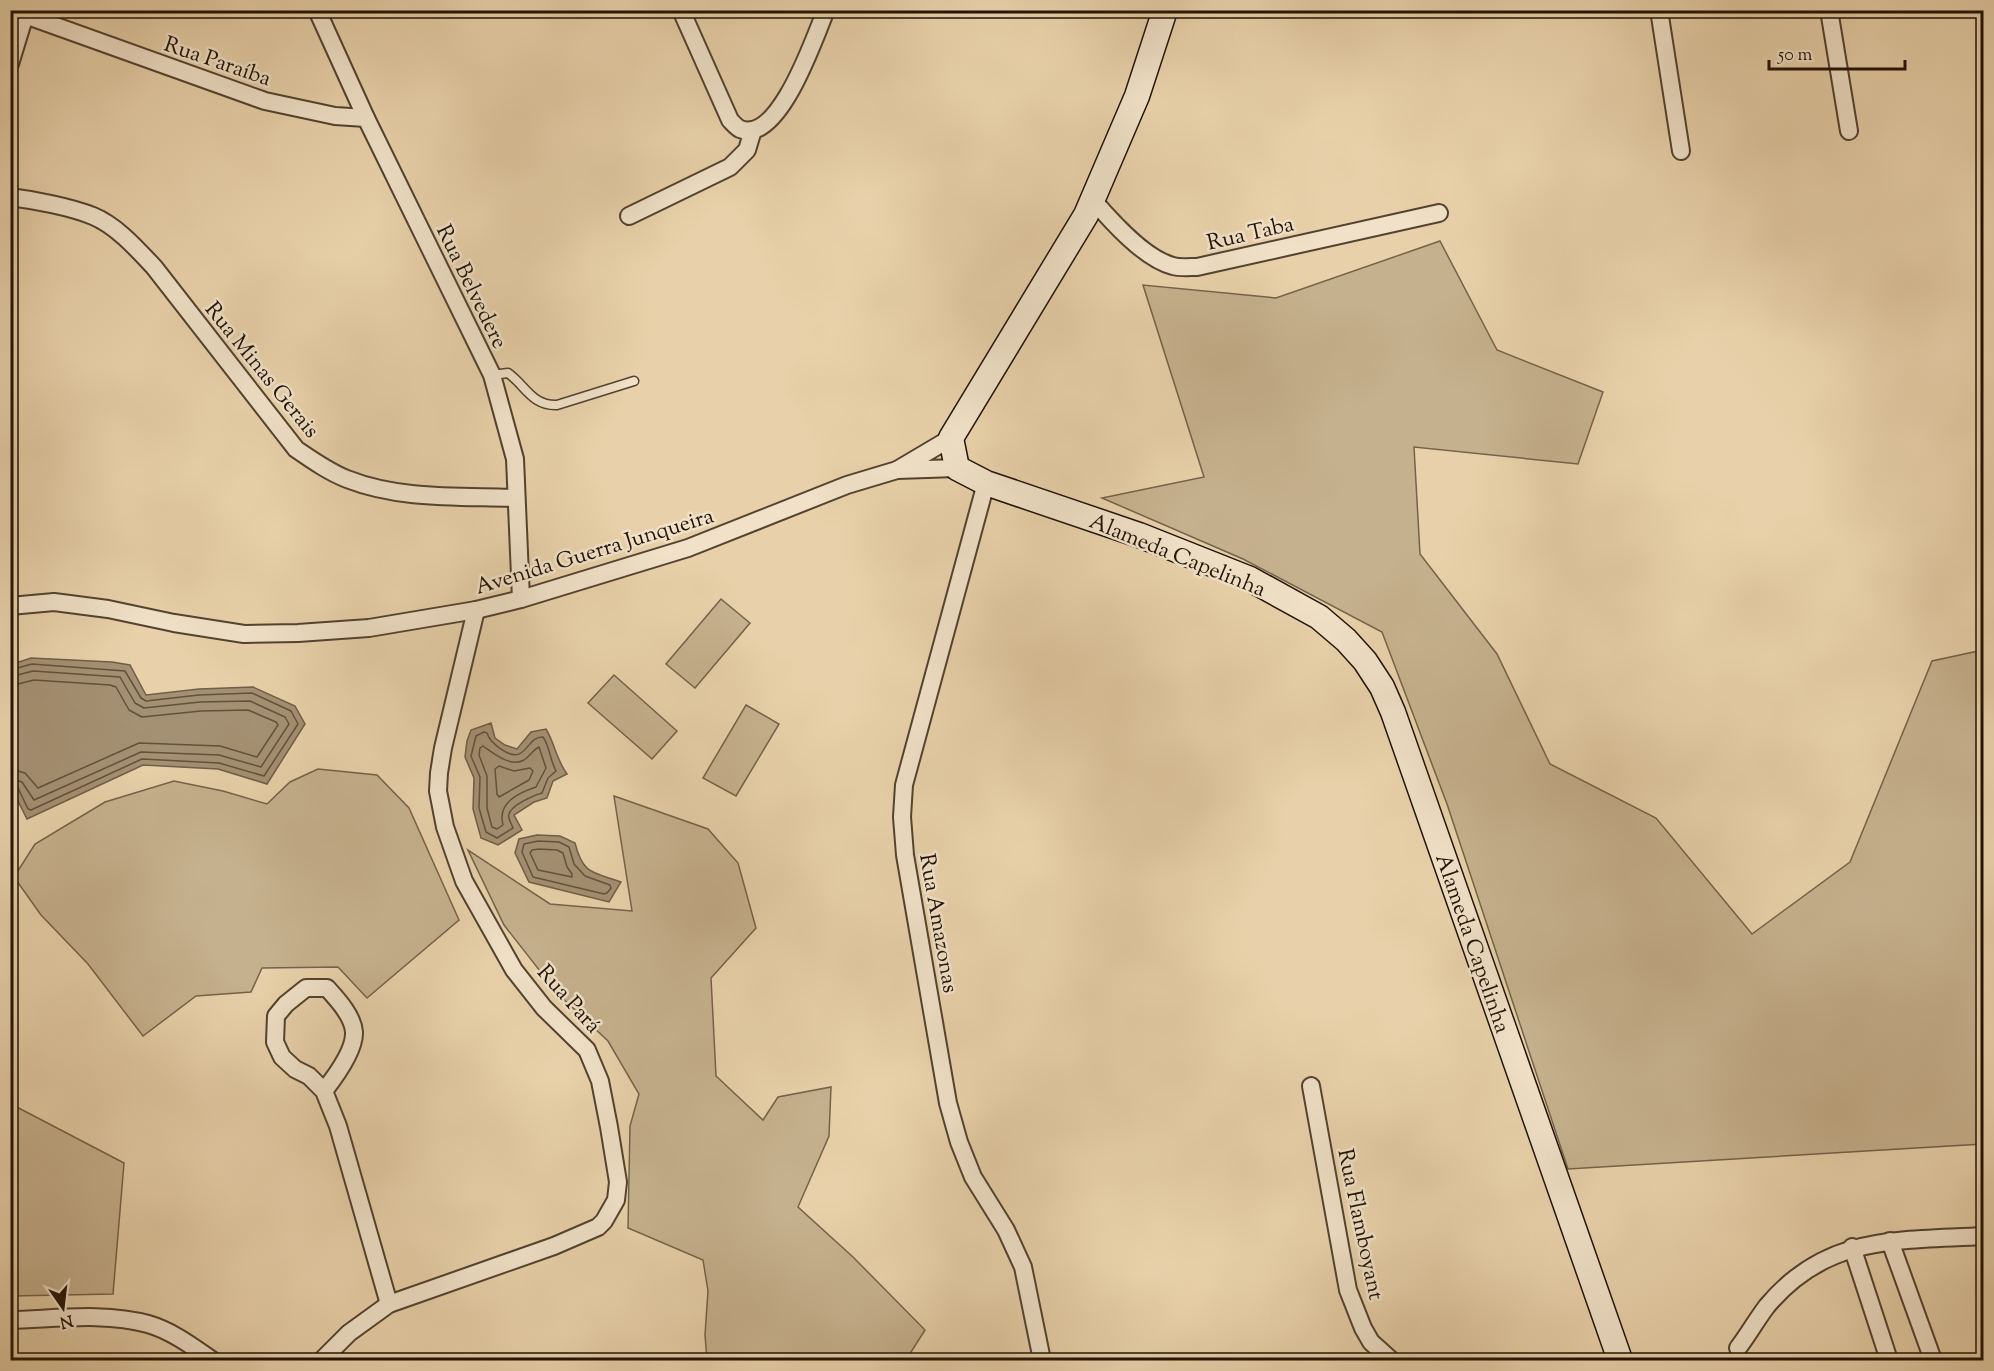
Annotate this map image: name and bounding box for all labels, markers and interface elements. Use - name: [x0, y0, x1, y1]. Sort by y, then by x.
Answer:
- street label: Rua Paraíba: [159, 30, 275, 96]
- scale bar: [1769, 33, 1906, 71]
- text: 50 m: [1777, 43, 1813, 69]
- street label: Rua Taba: [1204, 209, 1297, 260]
- street label: Rua Belvedere: [426, 220, 514, 355]
- street label: Rua Minas Gerais: [196, 296, 326, 446]
- street label: Avenida Guerra Junqueira: [472, 501, 718, 604]
- street label: Alameda Capelinha: [1084, 507, 1270, 607]
- street label: Alameda Capelinha: [1425, 850, 1517, 1038]
- street label: Rua Amazonas: [909, 851, 965, 996]
- street label: Rua Pará: [528, 958, 607, 1042]
- street label: Rua Flamboyant: [1327, 1146, 1391, 1304]
- north arrow: [33, 1278, 93, 1338]
- text: N: [57, 1307, 75, 1333]

